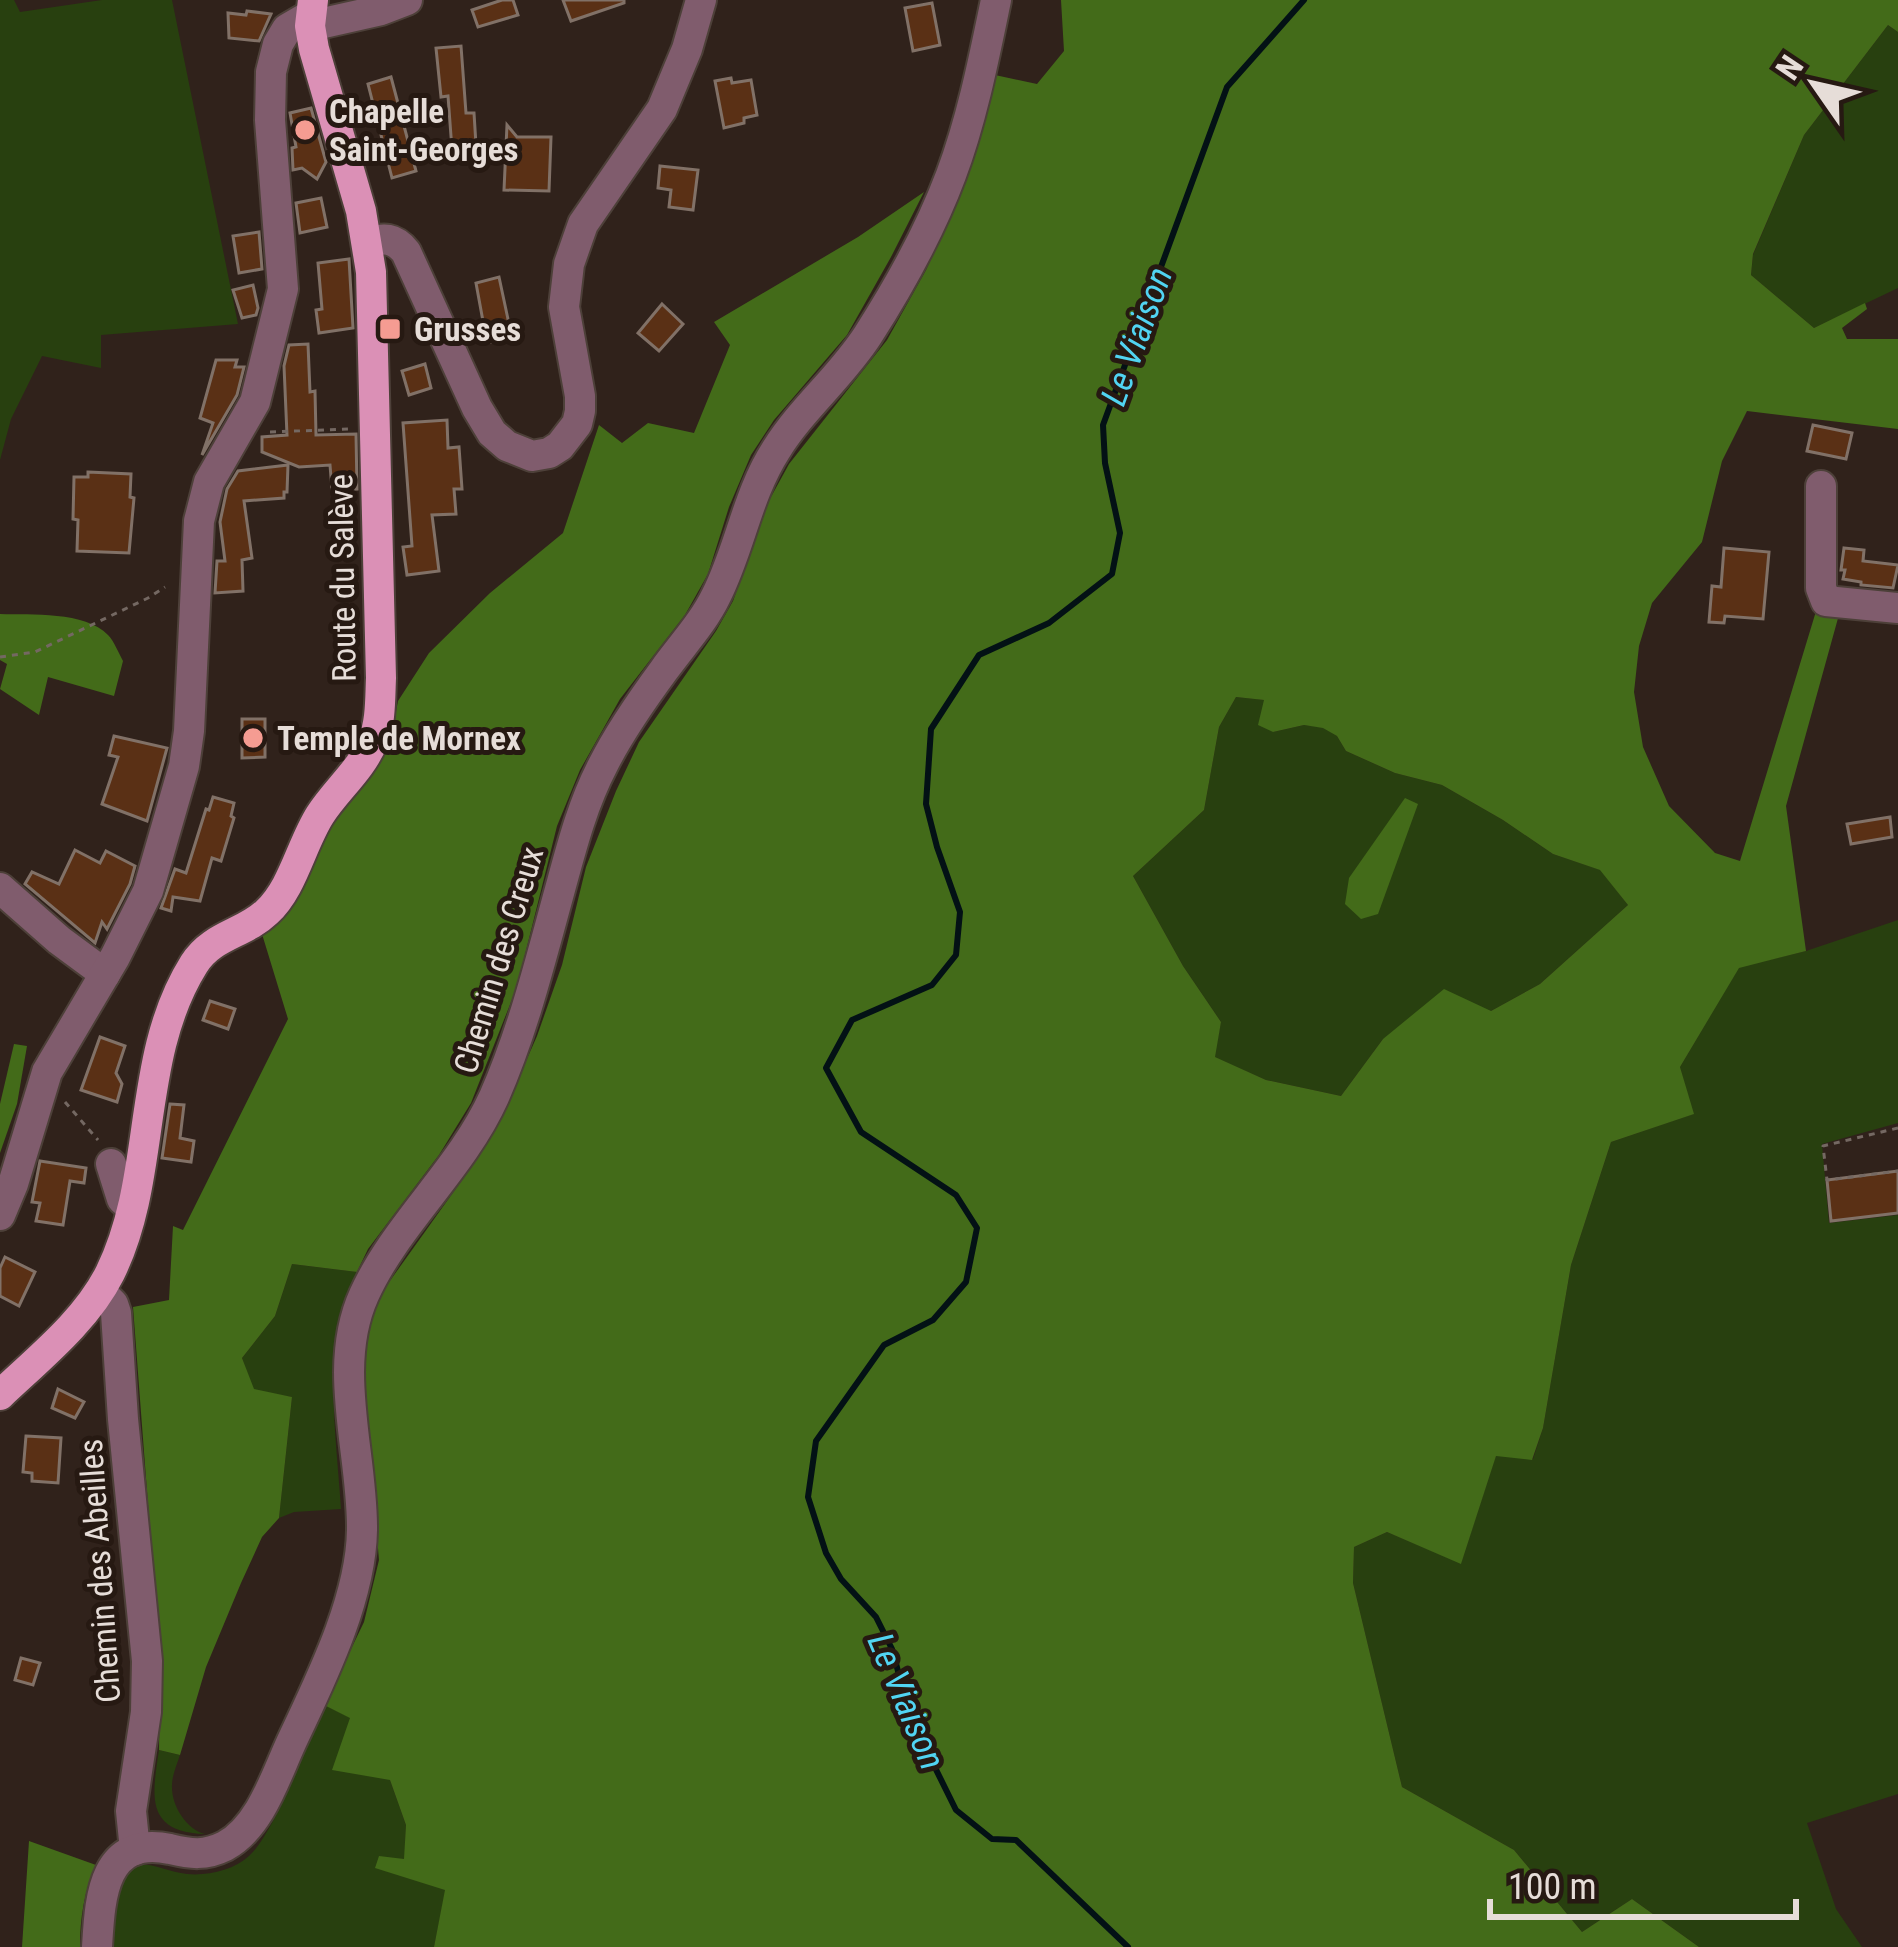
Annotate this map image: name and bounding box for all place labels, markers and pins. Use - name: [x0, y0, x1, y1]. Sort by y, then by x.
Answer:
- place label: Chapelle Saint-Georges: [329, 92, 518, 169]
- marker: Chapelle Saint-Georges: [292, 117, 318, 143]
- place label: Grusses: [414, 310, 521, 349]
- marker: Grusses: [377, 316, 403, 342]
- place label: Temple de Mornex: [277, 719, 521, 758]
- marker: Temple de Mornex: [240, 725, 266, 751]

